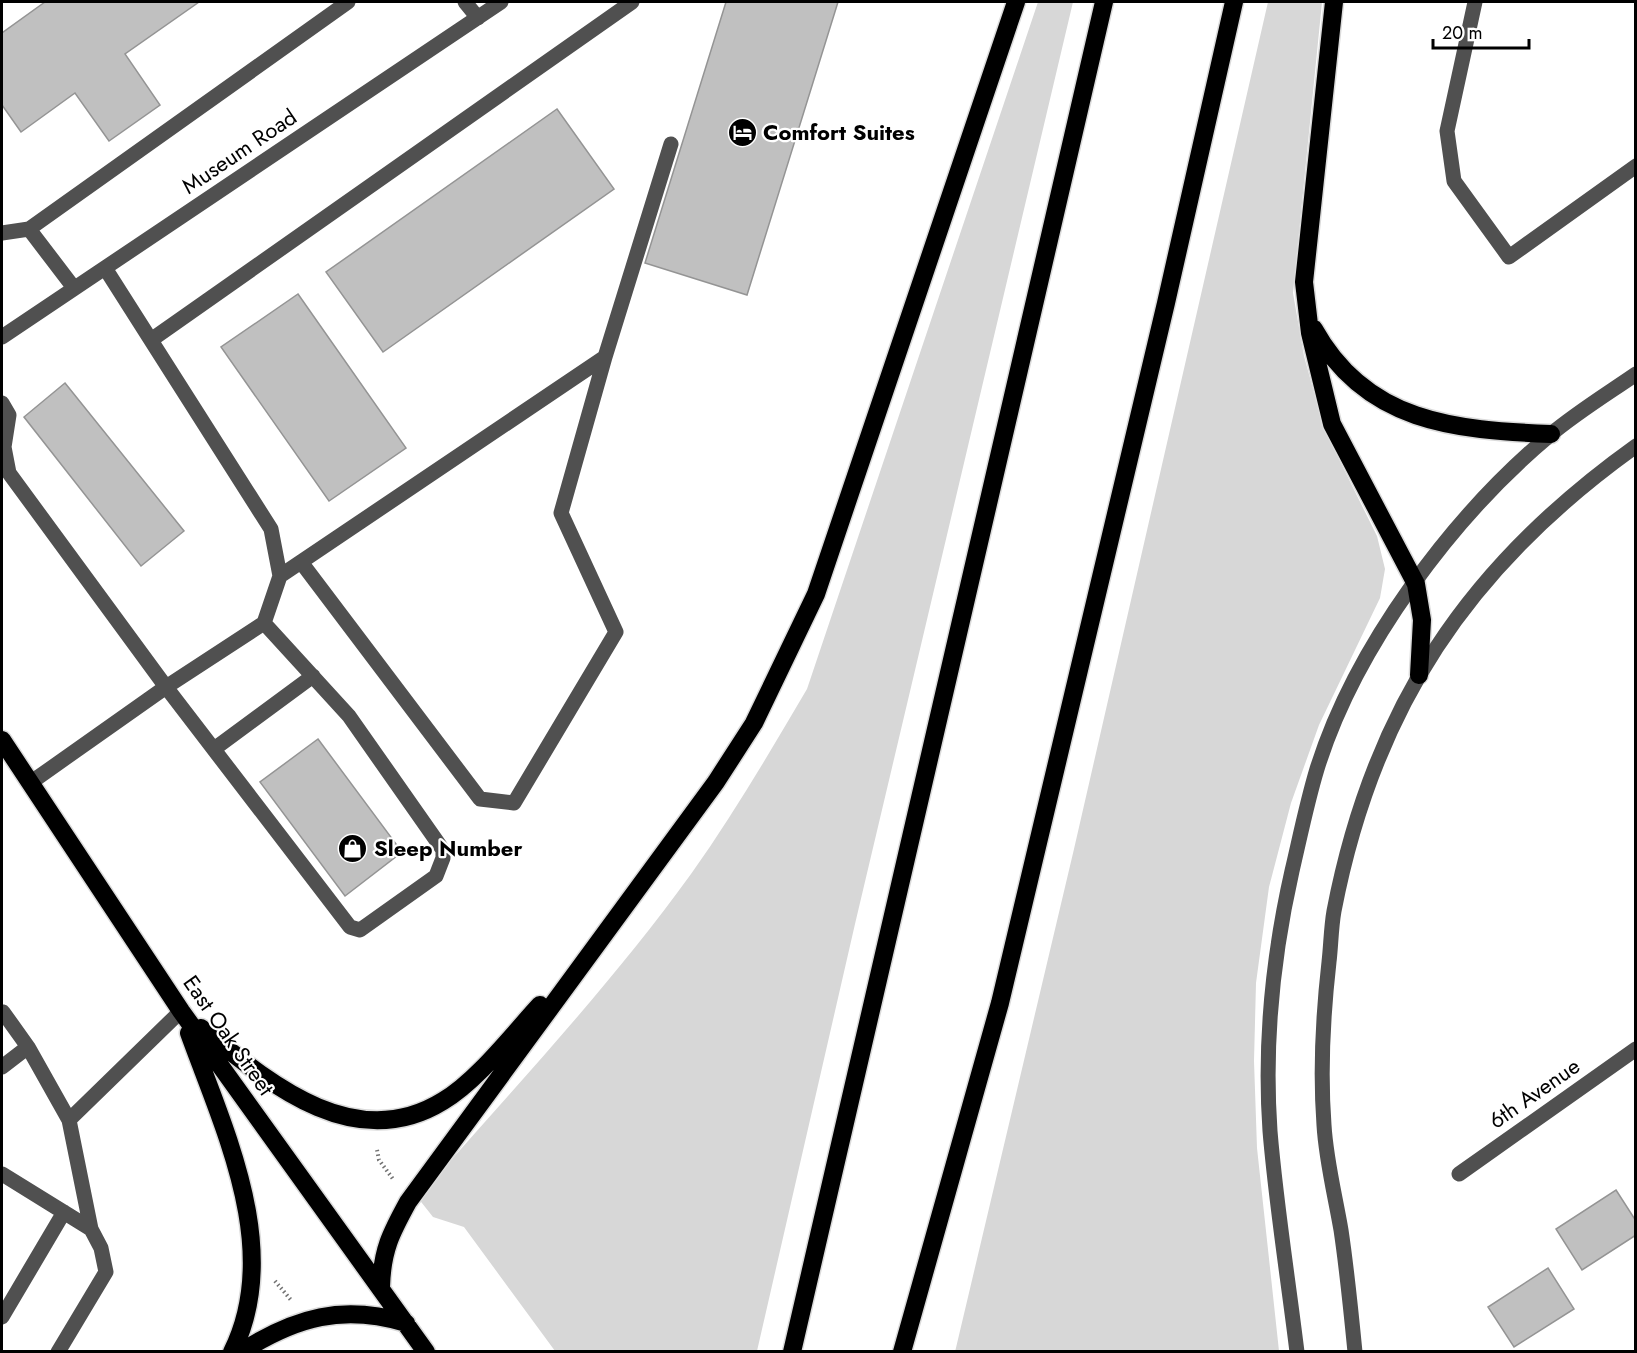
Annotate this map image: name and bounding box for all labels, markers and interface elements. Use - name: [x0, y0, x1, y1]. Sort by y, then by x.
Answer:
- scale bar: [1433, 12, 1529, 50]
- text: 20 m: [1442, 20, 1482, 46]
- street label: Museum Road: [175, 101, 303, 201]
- hotel icon: Comfort Suites: [726, 116, 758, 148]
- place label: Comfort Suites: [763, 116, 915, 148]
- shop icon: Sleep Number: [337, 832, 369, 864]
- place label: Sleep Number: [374, 832, 522, 864]
- street label: East Oak Street: [176, 968, 283, 1102]
- street label: 6th Avenue: [1482, 1050, 1586, 1136]

